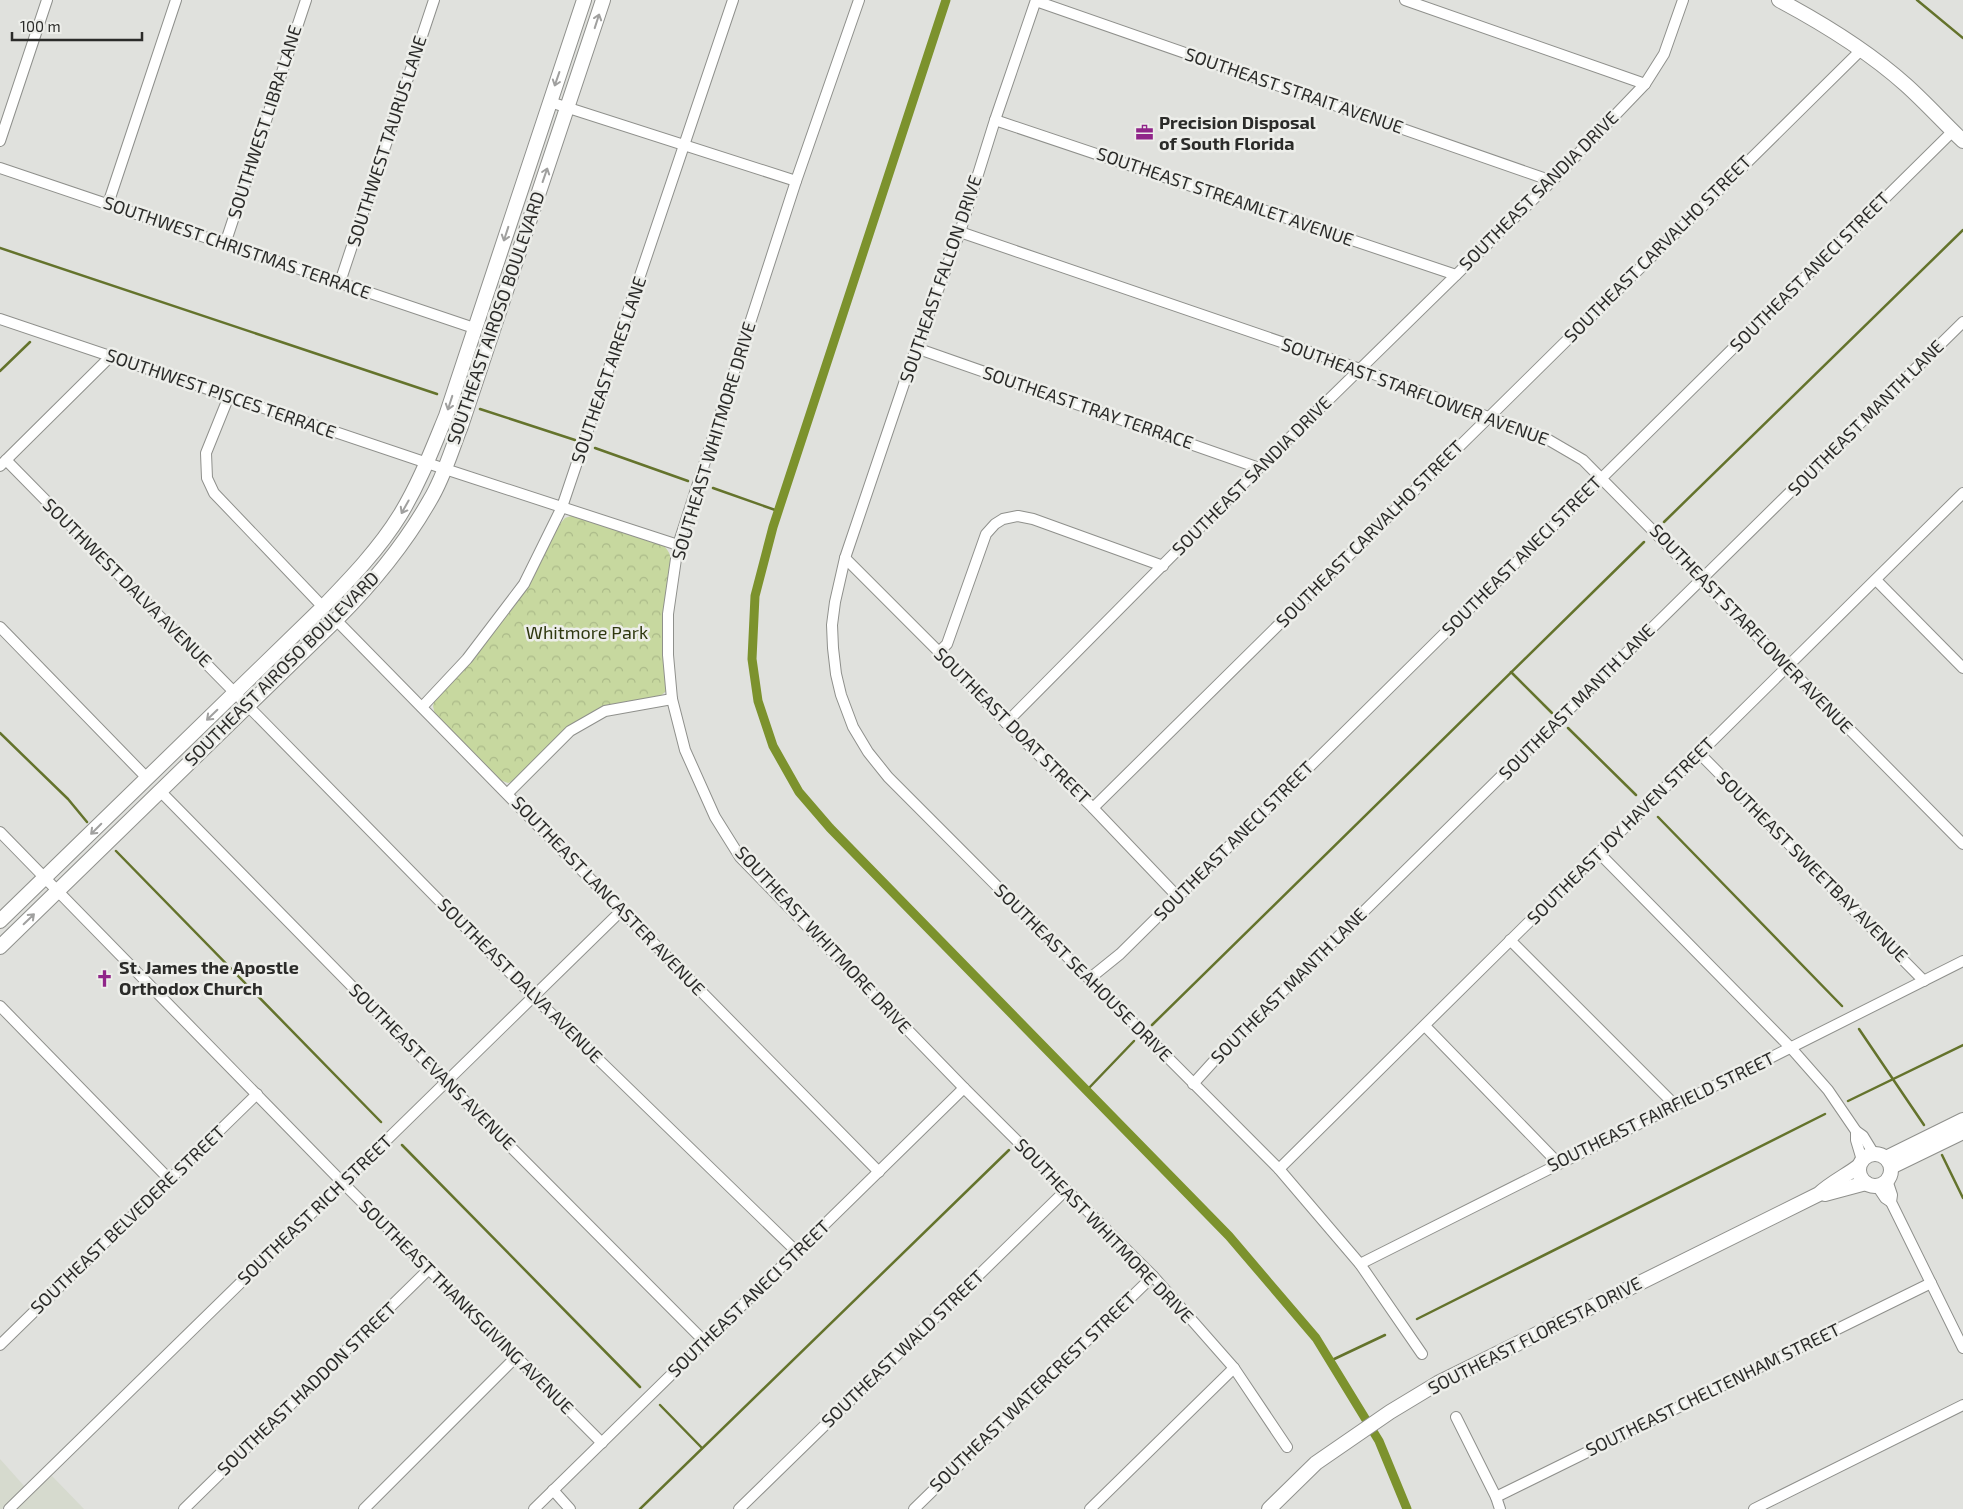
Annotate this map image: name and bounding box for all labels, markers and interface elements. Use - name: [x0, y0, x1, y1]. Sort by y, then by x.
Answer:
- scale bar: [12, 10, 142, 42]
- one-way arrow: [592, 13, 602, 29]
- text: 100 m: [20, 17, 61, 35]
- street label: SOUTHWEST LIBRA LANE: [222, 22, 306, 221]
- street label: SOUTHWEST TAURUS LANE: [342, 32, 431, 249]
- street label: SOUTHEAST STRAIT AVENUE: [1182, 42, 1406, 138]
- one-way arrow: [552, 71, 561, 87]
- street label: SOUTHEAST SANDIA DRIVE: [1454, 106, 1623, 275]
- place label: Precision Disposal of South Florida: [1159, 111, 1316, 154]
- office icon: Precision Disposal of South Florida: [1135, 123, 1155, 143]
- street label: SOUTHEAST STREAMLET AVENUE: [1094, 142, 1357, 250]
- street label: SOUTHEAST CARVALHO STREET: [1559, 150, 1756, 346]
- one-way arrow: [541, 167, 551, 183]
- street label: SOUTHEAST FALLON DRIVE: [894, 172, 986, 385]
- street label: SOUTHEAST ANECI STREET: [1725, 187, 1894, 356]
- street label: SOUTHEAST AIROSO BOULEVARD: [441, 188, 549, 447]
- street label: SOUTHWEST CHRISTMAS TERRACE: [101, 191, 374, 303]
- one-way arrow: [500, 225, 510, 241]
- street label: SOUTHEAST AIRES LANE: [566, 273, 650, 466]
- street label: SOUTHEAST WHITMORE DRIVE: [666, 319, 760, 562]
- street label: SOUTHEAST STARFLOWER AVENUE: [1279, 332, 1552, 450]
- street label: SOUTHEAST MANTH LANE: [1783, 335, 1948, 500]
- street label: SOUTHWEST PISCES TERRACE: [104, 343, 339, 443]
- street label: SOUTHEAST TRAY TERRACE: [980, 361, 1196, 453]
- street label: SOUTHEAST SANDIA DRIVE: [1167, 391, 1336, 560]
- one-way arrow: [445, 394, 454, 410]
- street label: SOUTHEAST CARVALHO STREET: [1271, 435, 1468, 631]
- street label: SOUTHEAST ANECI STREET: [1437, 471, 1606, 640]
- street label: SOUTHWEST DALVA AVENUE: [39, 493, 217, 671]
- one-way arrow: [400, 499, 410, 514]
- street label: SOUTHEAST STARFLOWER AVENUE: [1646, 519, 1858, 738]
- street label: SOUTHEAST AIROSO BOULEVARD: [179, 566, 383, 770]
- street label: SOUTHEAST MANTH LANE: [1494, 619, 1659, 784]
- park label: Whitmore Park: [526, 621, 648, 643]
- street label: SOUTHEAST DOAT STREET: [930, 642, 1096, 809]
- one-way arrow: [206, 709, 218, 721]
- street label: SOUTHEAST JOY HAVEN STREET: [1522, 732, 1719, 929]
- street label: SOUTHEAST ANECI STREET: [1149, 756, 1318, 925]
- street label: SOUTHEAST SWEETBAY AVENUE: [1713, 766, 1913, 966]
- street label: SOUTHEAST LANCASTER AVENUE: [508, 791, 710, 999]
- one-way arrow: [89, 823, 102, 835]
- street label: SOUTHEAST WHITMORE DRIVE: [731, 841, 916, 1037]
- street label: SOUTHEAST SEAHOUSE DRIVE: [990, 879, 1177, 1066]
- street label: SOUTHEAST DALVA AVENUE: [434, 893, 608, 1067]
- street label: SOUTHEAST MANTH LANE: [1206, 903, 1371, 1068]
- one-way arrow: [23, 913, 36, 925]
- place label: St. James the Apostle Orthodox Church: [119, 956, 299, 999]
- church icon: St. James the Apostle Orthodox Church: [95, 968, 115, 988]
- street label: SOUTHEAST EVANS AVENUE: [345, 978, 521, 1154]
- street label: SOUTHEAST FAIRFIELD STREET: [1543, 1046, 1778, 1176]
- street label: SOUTHEAST BELVEDERE STREET: [26, 1120, 229, 1318]
- street label: SOUTHEAST RICH STREET: [232, 1129, 397, 1289]
- street label: SOUTHEAST WHITMORE DRIVE: [1011, 1133, 1199, 1327]
- street label: SOUTHEAST THANKSGIVING AVENUE: [355, 1194, 579, 1418]
- street label: SOUTHEAST ANECI STREET: [663, 1215, 834, 1381]
- street label: SOUTHEAST WALD STREET: [817, 1265, 988, 1432]
- street label: SOUTHEAST FLORESTA DRIVE: [1424, 1272, 1645, 1399]
- street label: SOUTHEAST WATERCREST STREET: [925, 1286, 1140, 1496]
- street label: SOUTHEAST HADDON STREET: [212, 1297, 401, 1480]
- street label: SOUTHEAST CHELTENHAM STREET: [1582, 1318, 1844, 1460]

